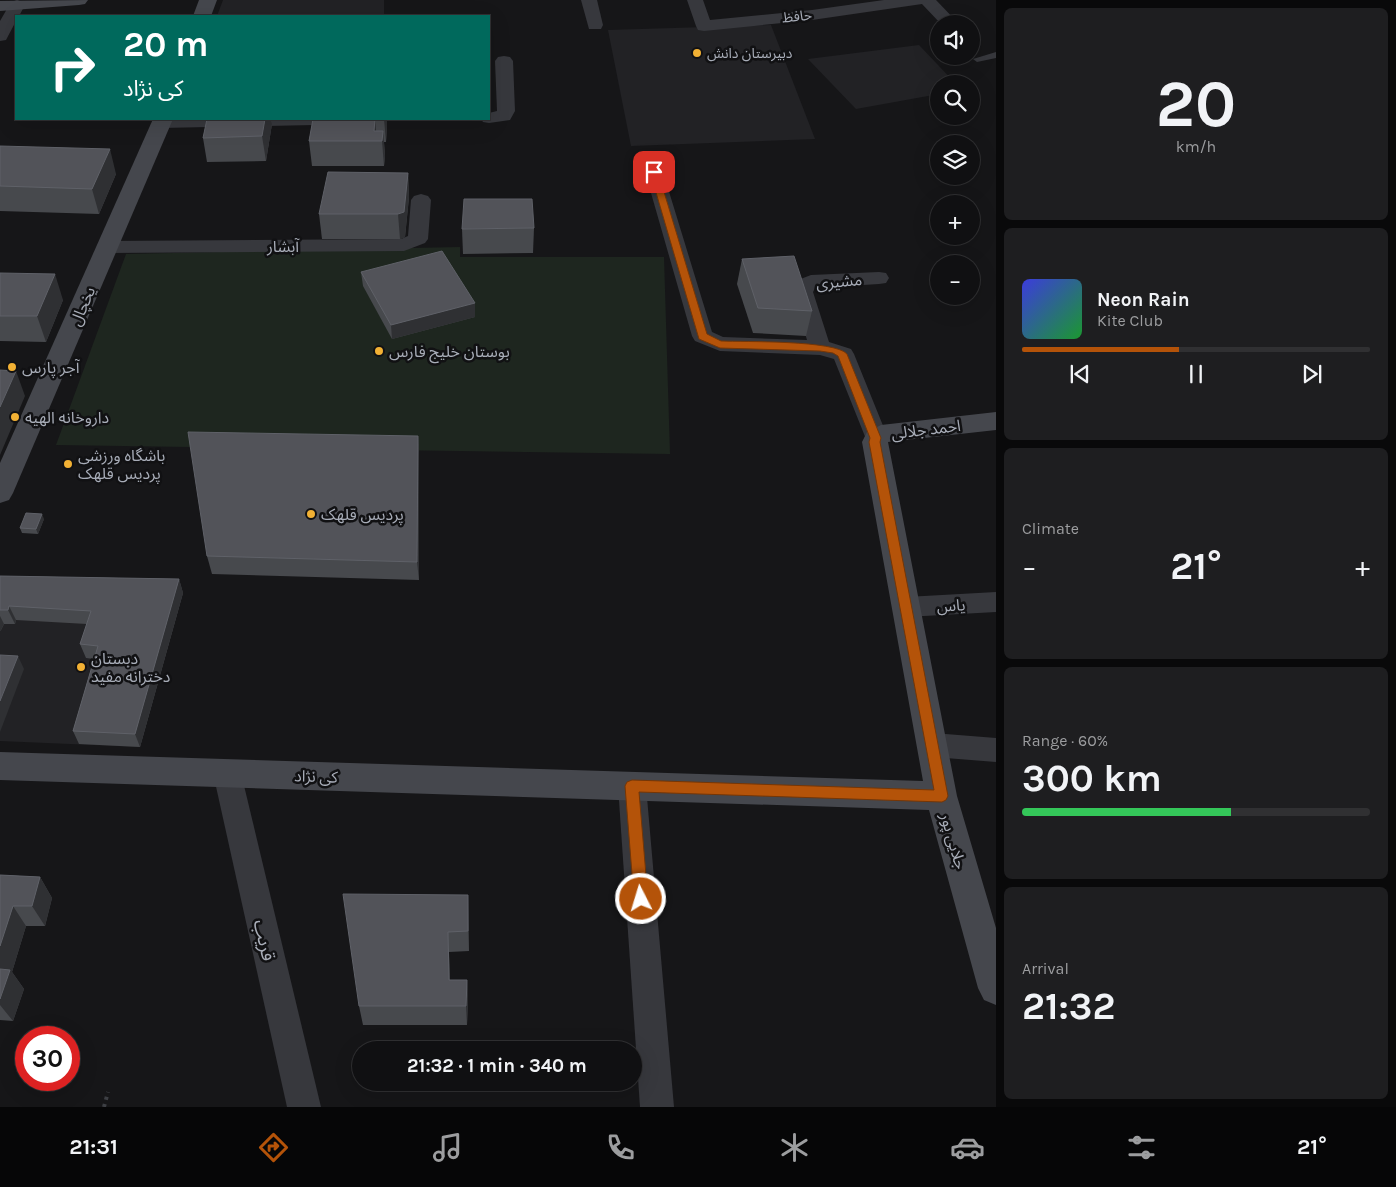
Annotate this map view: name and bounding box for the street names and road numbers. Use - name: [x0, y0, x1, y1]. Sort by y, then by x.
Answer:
- street label: حافظ: [781, 6, 813, 27]
- street label: آبشار: [266, 237, 300, 256]
- street label: مشیری: [815, 270, 863, 293]
- street label: یخچال: [66, 284, 100, 329]
- street label: احمد جلالی: [890, 416, 962, 443]
- street label: یاس: [936, 595, 966, 616]
- street label: کی نژاد: [294, 766, 339, 787]
- street label: جلایی پور: [935, 810, 971, 872]
- street label: قریب: [249, 917, 279, 963]

